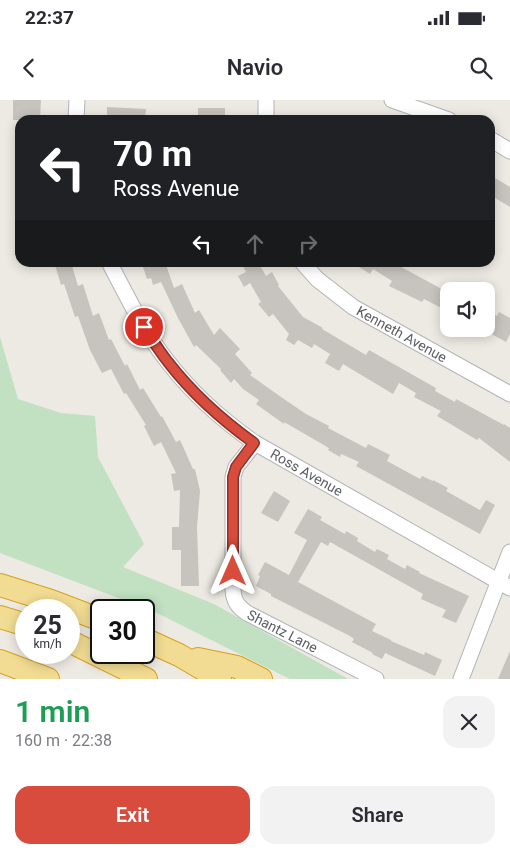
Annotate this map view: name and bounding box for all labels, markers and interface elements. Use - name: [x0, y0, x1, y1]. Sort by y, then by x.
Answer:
- text: 22:37: [25, 6, 74, 29]
- icon: back: [15, 54, 43, 82]
- icon: search: [467, 54, 495, 82]
- text: Navio: [227, 55, 283, 80]
- text: 70 m: [113, 134, 192, 175]
- icon: left: [30, 135, 95, 200]
- text: Ross Avenue: [113, 176, 239, 201]
- icon: left: [188, 230, 216, 258]
- icon: ahead: [241, 230, 269, 258]
- icon: right: [294, 230, 322, 258]
- map controls: [440, 282, 495, 337]
- button: sound: [440, 282, 495, 337]
- street label: Kenneth Avenue: [354, 303, 450, 365]
- pin: [123, 306, 165, 348]
- icon: arrive: [130, 313, 158, 341]
- street label: Ross Avenue: [268, 446, 346, 499]
- position arrow: [206, 544, 258, 596]
- speed limit sign: 30: [90, 599, 155, 664]
- street label: Shantz Lane: [245, 607, 320, 656]
- text: 25: [33, 611, 62, 640]
- text: km/h: [33, 637, 62, 651]
- text: 1 min: [15, 694, 90, 729]
- button: close: [443, 696, 495, 748]
- text: 160 m · 22:38: [15, 731, 112, 750]
- button: Exit: [15, 786, 250, 844]
- button: Share: [260, 786, 495, 844]

